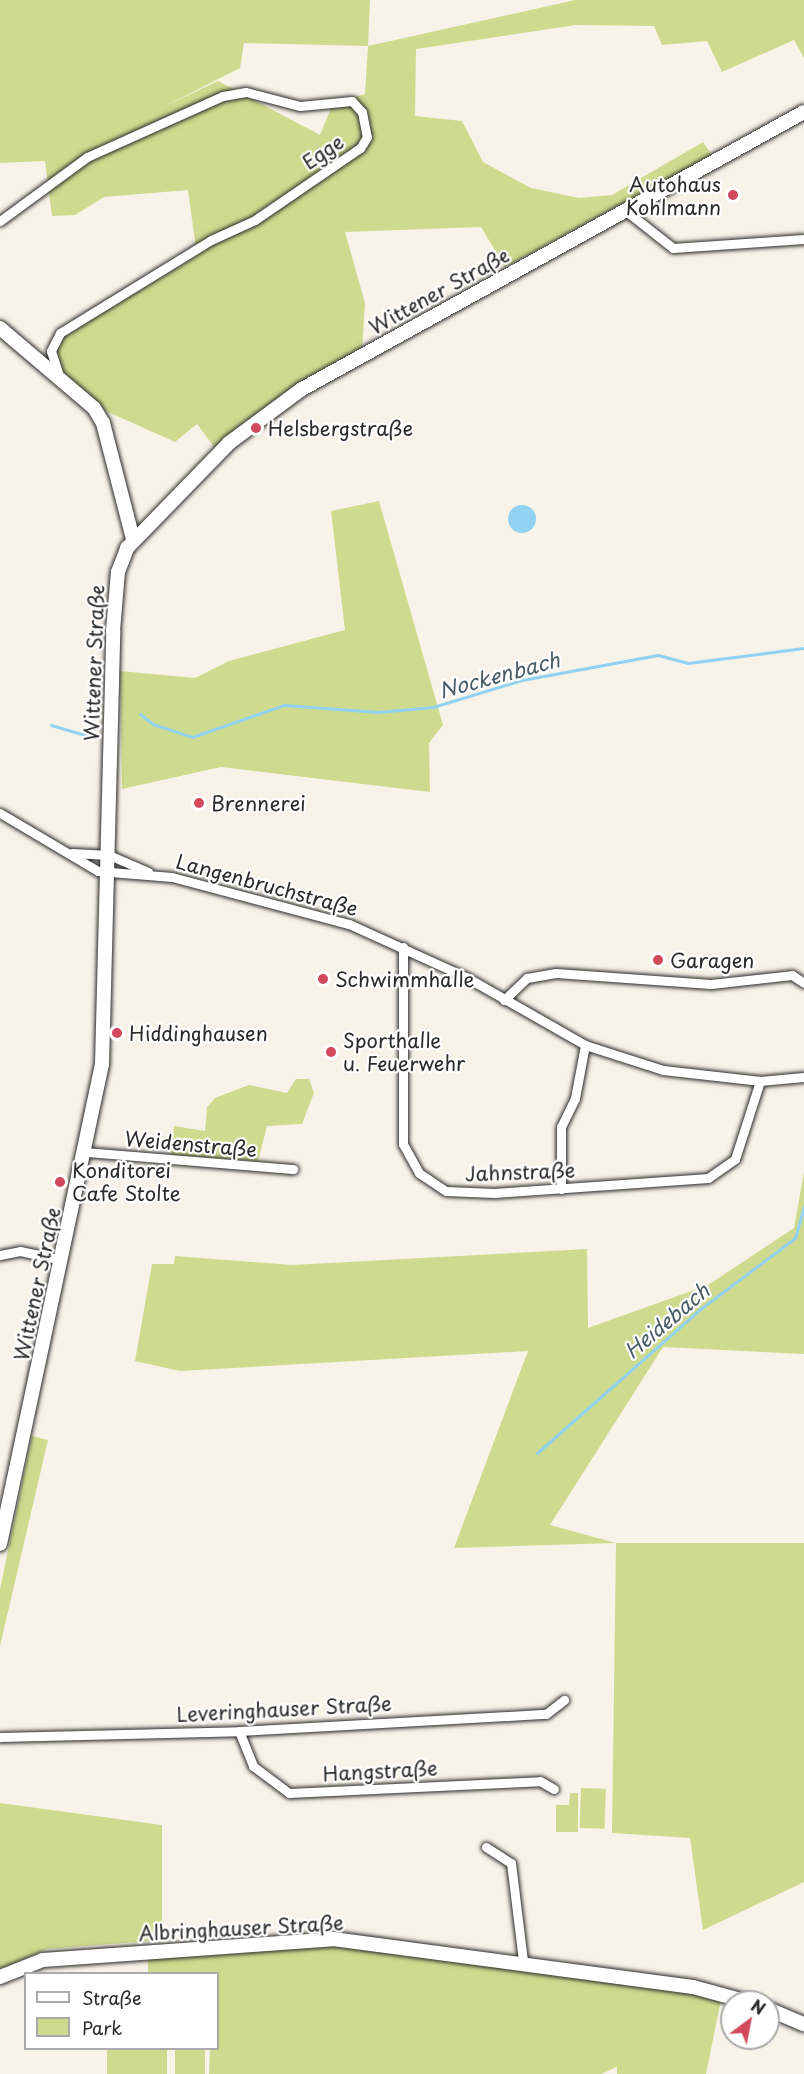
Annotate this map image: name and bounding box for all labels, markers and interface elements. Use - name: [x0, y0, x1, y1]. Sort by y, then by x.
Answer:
- street label: Egge: [298, 130, 348, 174]
- place label: Autohaus Kohlmann: [626, 172, 721, 219]
- marker: Autohaus Kohlmann: [726, 188, 740, 202]
- street label: Wittener Straße: [364, 242, 514, 340]
- place label: Helsbergstraße: [268, 416, 413, 440]
- marker: Helsbergstraße: [249, 421, 263, 435]
- street label: Wittener Straße: [79, 584, 109, 742]
- water label: Nockenbach: [436, 646, 562, 702]
- place label: Brennerei: [211, 791, 306, 815]
- marker: Brennerei: [192, 796, 206, 810]
- street label: Langenbruchstraße: [173, 849, 361, 921]
- place label: Garagen: [670, 948, 754, 972]
- marker: Garagen: [651, 953, 665, 967]
- place label: Schwimmhalle: [335, 967, 474, 991]
- marker: Schwimmhalle: [316, 972, 330, 986]
- place label: Hiddinghausen: [129, 1021, 268, 1045]
- marker: Hiddinghausen: [110, 1026, 124, 1040]
- place label: Sporthalle u. Feuerwehr: [343, 1028, 466, 1075]
- marker: Sporthalle u. Feuerwehr: [324, 1045, 338, 1059]
- street label: Weidenstraße: [124, 1126, 258, 1162]
- place label: Konditorei Cafe Stolte: [72, 1158, 180, 1205]
- street label: Jahnstraße: [464, 1158, 576, 1186]
- marker: Konditorei Cafe Stolte: [53, 1175, 67, 1189]
- street label: Wittener Straße: [9, 1204, 65, 1364]
- water label: Heidebach: [618, 1277, 714, 1363]
- street label: Leveringhauser Straße: [176, 1691, 392, 1727]
- street label: Hangstraße: [322, 1756, 438, 1786]
- street label: Albringhauser Straße: [138, 1911, 344, 1945]
- legend: [24, 1972, 219, 2050]
- text: Straße: [82, 1984, 142, 2011]
- north arrow: [720, 1990, 780, 2050]
- text: N: [747, 1993, 770, 2020]
- text: Park: [82, 2014, 122, 2041]

